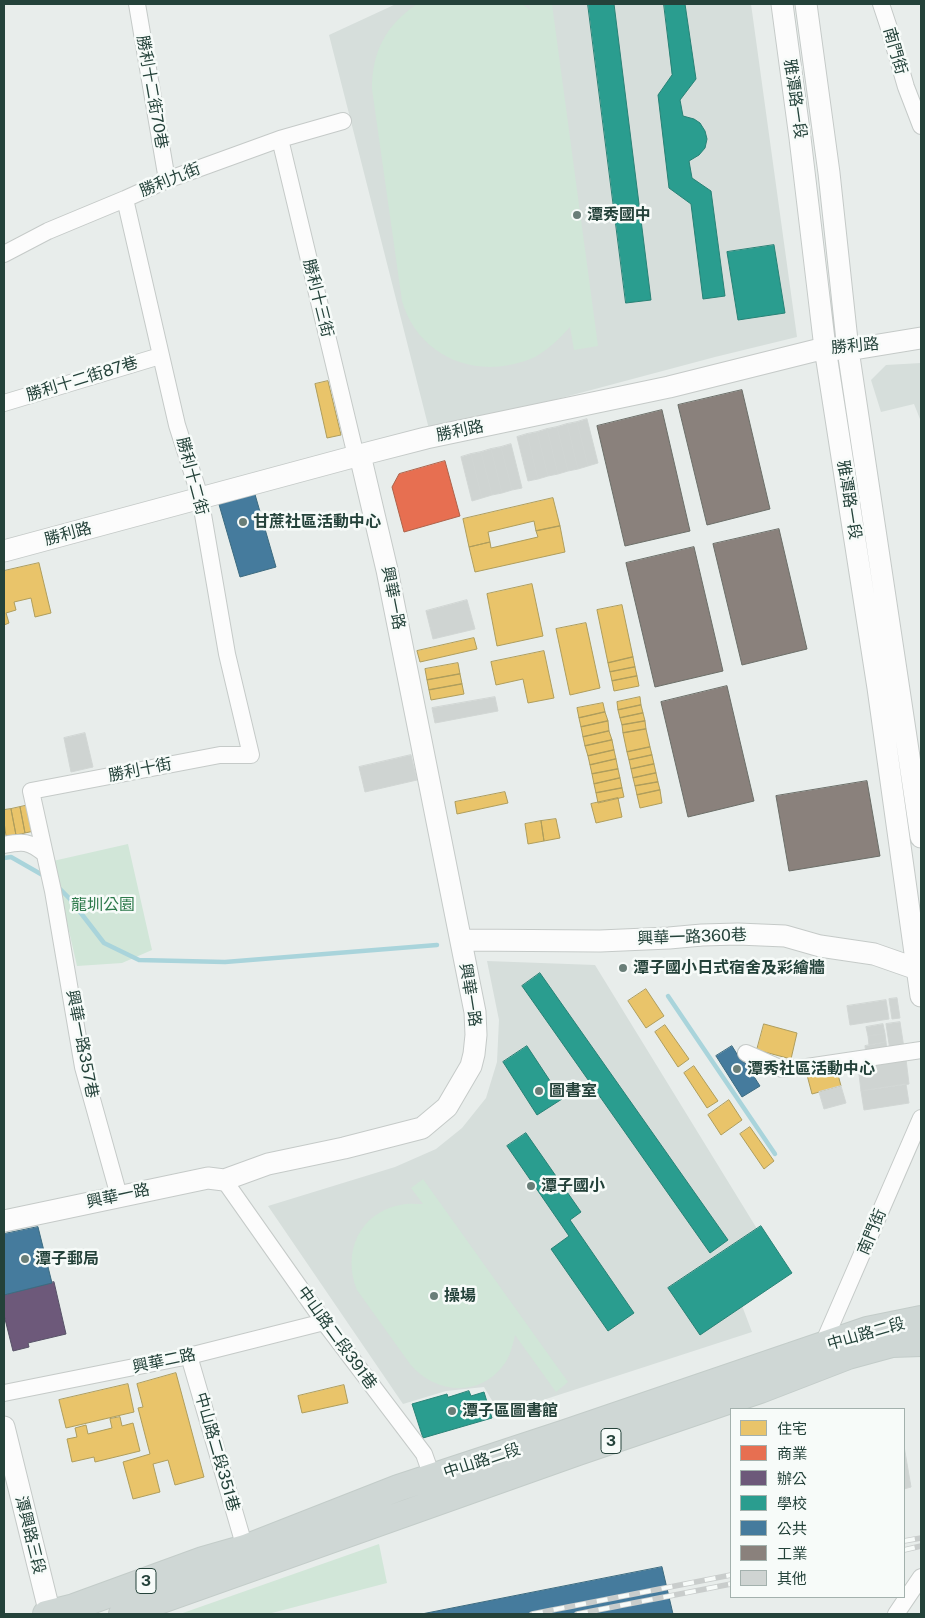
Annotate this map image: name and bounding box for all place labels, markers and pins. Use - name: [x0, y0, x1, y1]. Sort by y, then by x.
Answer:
- place label: 潭秀國中: [587, 205, 651, 225]
- marker: 潭秀國中: [571, 209, 583, 221]
- place label: 甘蔗社區活動中心: [253, 512, 381, 532]
- marker: 甘蔗社區活動中心: [237, 516, 249, 528]
- place label: 潭子國小日式宿舍及彩繪牆: [633, 958, 825, 978]
- marker: 潭子國小日式宿舍及彩繪牆: [617, 962, 629, 974]
- place label: 潭秀社區活動中心: [747, 1059, 875, 1079]
- marker: 潭秀社區活動中心: [731, 1063, 743, 1075]
- place label: 圖書室: [549, 1081, 597, 1101]
- marker: 圖書室: [533, 1085, 545, 1097]
- place label: 潭子國小: [541, 1176, 605, 1196]
- marker: 潭子國小: [525, 1180, 537, 1192]
- place label: 潭子郵局: [35, 1249, 99, 1269]
- marker: 潭子郵局: [19, 1253, 31, 1265]
- place label: 操場: [444, 1286, 476, 1306]
- marker: 操場: [428, 1290, 440, 1302]
- place label: 潭子區圖書館: [462, 1401, 558, 1421]
- marker: 潭子區圖書館: [446, 1405, 458, 1417]

